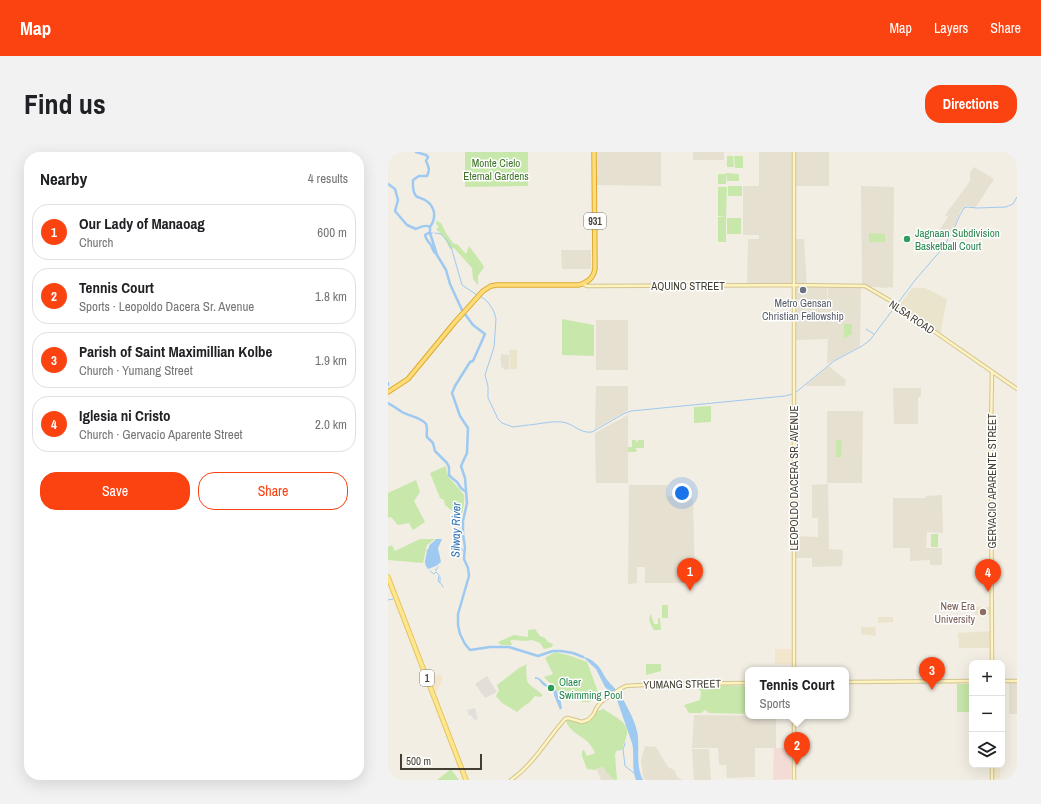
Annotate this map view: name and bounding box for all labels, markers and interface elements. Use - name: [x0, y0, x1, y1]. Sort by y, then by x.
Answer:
- text: Map: [20, 15, 51, 41]
- text: Map: [890, 19, 912, 37]
- text: Layers: [934, 19, 968, 37]
- text: Share: [990, 19, 1021, 37]
- text: Find us: [24, 85, 106, 123]
- button: Directions: [925, 85, 1017, 123]
- park label: Monte Cielo Eternal Gardens: [463, 156, 529, 183]
- text: Nearby: [40, 167, 87, 190]
- text: 4 results: [308, 170, 348, 187]
- text: Our Lady of Manaoag: [79, 213, 205, 234]
- road number: 931: [584, 213, 606, 229]
- text: 1: [51, 224, 57, 241]
- text: 600 m: [317, 224, 347, 241]
- place label: Jagnaan Subdivision Basketball Court: [915, 226, 1000, 253]
- text: Church: [79, 234, 113, 251]
- marker: Jagnaan Subdivision Basketball Court: [902, 234, 912, 244]
- text: Tennis Court: [79, 277, 154, 298]
- street label: AQUINO STREET: [650, 279, 725, 293]
- marker: Metro Gensan Christian Fellowship: [798, 285, 808, 295]
- text: 2: [51, 288, 57, 305]
- text: 1.8 km: [315, 288, 347, 305]
- place label: Metro Gensan Christian Fellowship: [762, 296, 844, 323]
- street label: NLSA ROAD: [887, 297, 937, 337]
- text: Sports · Leopoldo Dacera Sr. Avenue: [79, 298, 254, 315]
- text: Parish of Saint Maximillian Kolbe: [79, 341, 272, 362]
- text: 3: [51, 352, 57, 369]
- text: 1.9 km: [315, 352, 347, 369]
- text: Church · Yumang Street: [79, 362, 193, 379]
- text: Iglesia ni Cristo: [79, 405, 171, 426]
- street label: LEOPOLDO DACERA SR. AVENUE: [787, 405, 801, 551]
- street label: GERVACIO APARENTE STREET: [985, 413, 999, 548]
- text: 4: [51, 416, 57, 433]
- text: 2.0 km: [315, 416, 347, 433]
- text: Church · Gervacio Aparente Street: [79, 426, 243, 443]
- button: Save: [40, 472, 190, 510]
- button: Share: [198, 472, 348, 510]
- your location: [672, 483, 692, 503]
- water label: Silway River: [448, 502, 464, 558]
- pin: 1: [677, 558, 703, 591]
- pin: 4: [975, 559, 1001, 592]
- place label: New Era University: [934, 599, 975, 626]
- marker: New Era University: [978, 607, 988, 617]
- pin: 3: [919, 657, 945, 690]
- map controls: [969, 660, 1005, 768]
- button: +: [969, 660, 1005, 696]
- popup: [745, 667, 849, 719]
- road number: 1: [420, 670, 434, 686]
- text: Tennis Court: [760, 674, 834, 695]
- place label: Olaer Swimming Pool: [559, 675, 622, 702]
- street label: YUMANG STREET: [643, 676, 721, 692]
- marker: Olaer Swimming Pool: [546, 683, 556, 693]
- text: Sports: [760, 695, 790, 712]
- button: −: [969, 696, 1005, 732]
- pin: 2: [784, 732, 810, 765]
- button: layers: [969, 732, 1005, 768]
- scale bar: [400, 752, 482, 771]
- text: 500 m: [406, 754, 431, 768]

